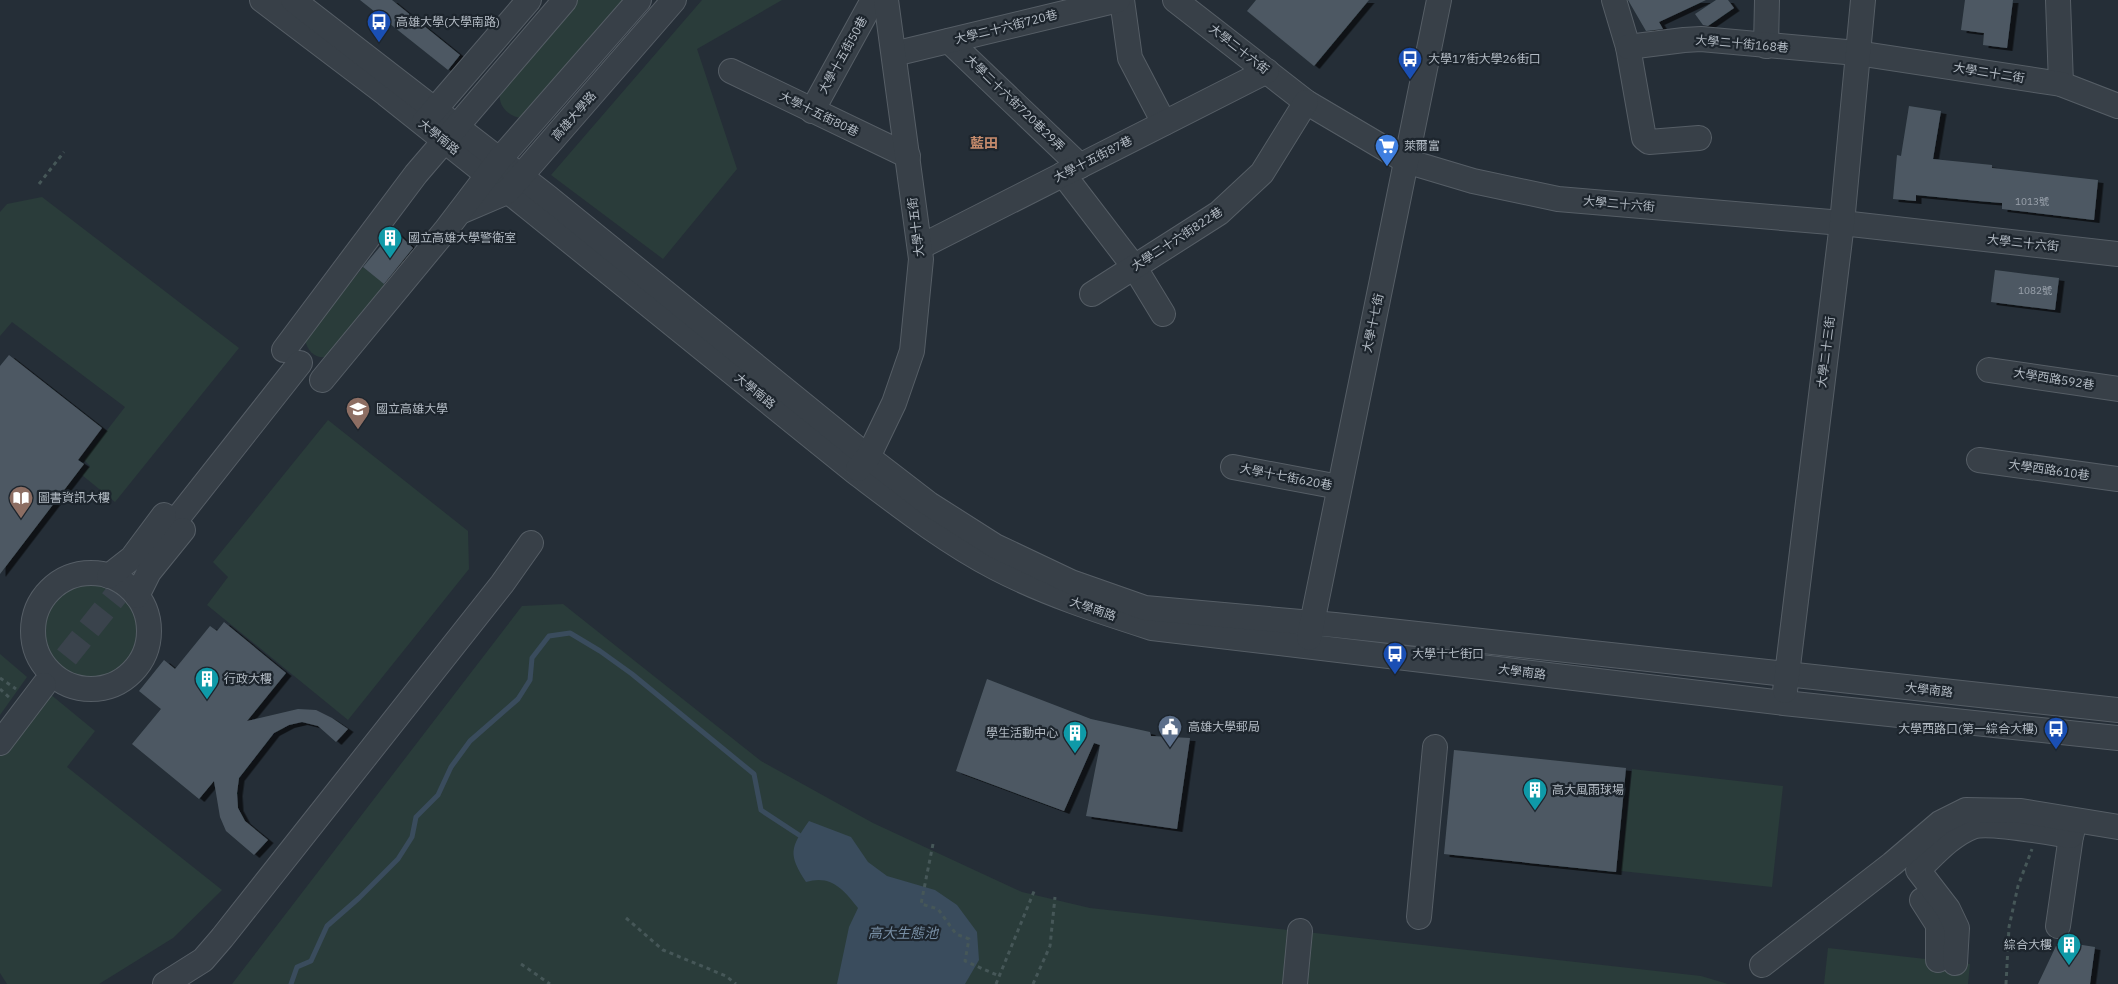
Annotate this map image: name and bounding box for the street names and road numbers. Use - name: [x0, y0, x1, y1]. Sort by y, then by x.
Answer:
- street label: 大學二十六街720巷: [953, 6, 1059, 47]
- street label: 大學十五街50巷: [815, 13, 870, 96]
- street label: 大學二十六街: [1206, 21, 1272, 77]
- street label: 大學二十街168巷: [1695, 32, 1789, 55]
- street label: 大學二十六街720巷29弄: [963, 51, 1068, 154]
- street label: 大學二十二街: [1952, 59, 2026, 86]
- street label: 高雄大學路: [548, 88, 599, 143]
- street label: 大學十五街80巷: [777, 88, 861, 139]
- street label: 大學南路: [416, 116, 463, 158]
- street label: 大學十五街87巷: [1051, 132, 1135, 185]
- street label: 大學二十六街: [1583, 193, 1656, 214]
- street label: 大學十五街: [904, 196, 927, 258]
- street label: 大學二十六街822巷: [1128, 204, 1225, 274]
- street label: 大學二十六街: [1986, 231, 2060, 254]
- street label: 大學十七街: [1359, 292, 1386, 354]
- street label: 大學二十三街: [1814, 315, 1837, 389]
- street label: 大學西路592巷: [2013, 365, 2096, 392]
- street label: 大學南路: [732, 370, 779, 412]
- street label: 大學西路610巷: [2008, 456, 2091, 483]
- street label: 大學十七街620巷: [1239, 460, 1333, 493]
- street label: 大學南路: [1068, 594, 1118, 623]
- street label: 大學南路: [1497, 661, 1547, 682]
- street label: 大學南路: [1904, 680, 1954, 699]

